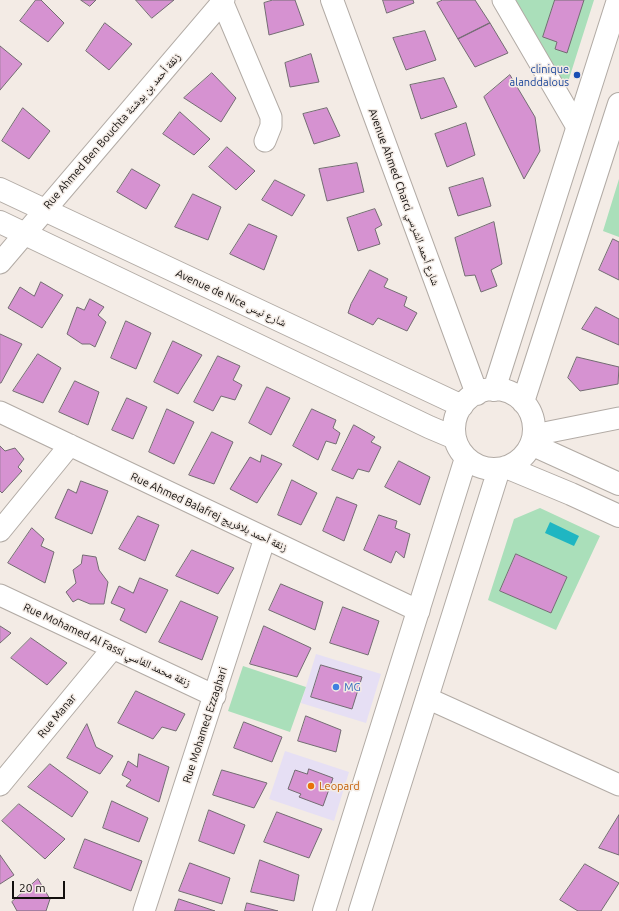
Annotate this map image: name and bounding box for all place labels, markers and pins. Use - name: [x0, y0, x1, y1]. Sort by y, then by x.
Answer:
- place label: clinique alanddalous: [510, 62, 569, 88]
- marker: clinique alanddalous: [572, 70, 582, 80]
- place label: MG: [344, 680, 361, 694]
- marker: MG: [331, 682, 341, 692]
- place label: Leopard: [319, 779, 360, 793]
- marker: Leopard: [306, 781, 316, 791]

